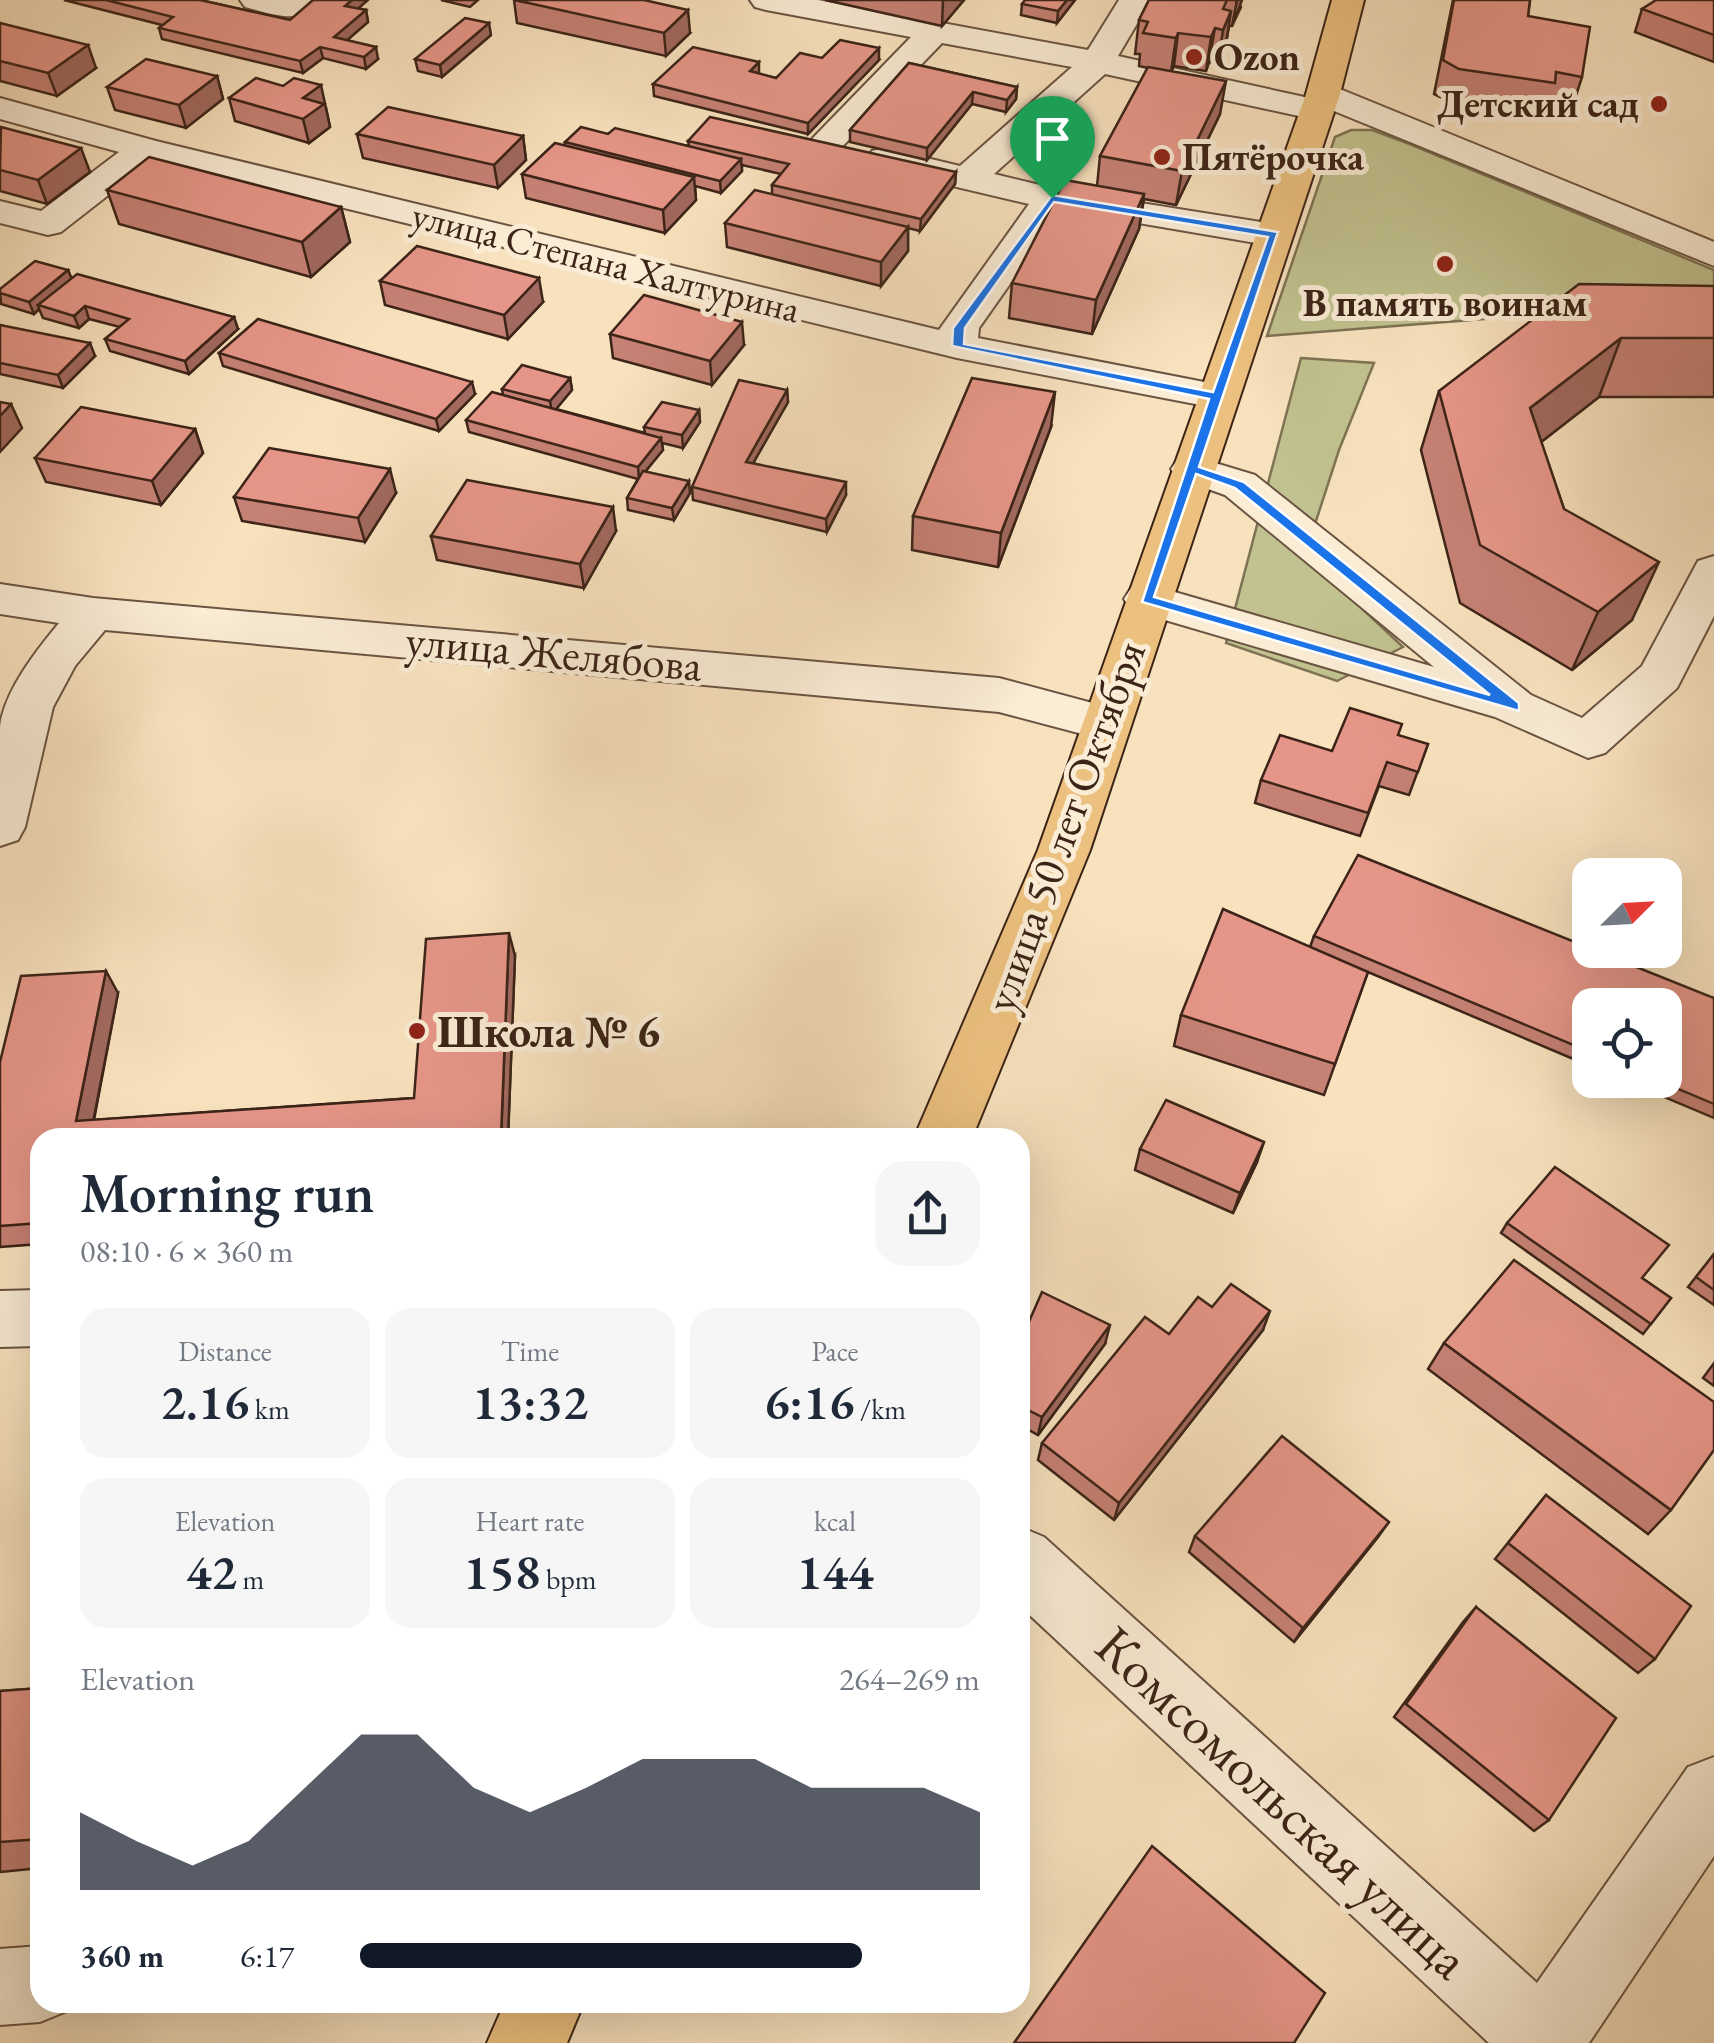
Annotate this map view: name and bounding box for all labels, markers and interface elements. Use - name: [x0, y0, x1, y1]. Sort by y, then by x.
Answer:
- place label: Ozon: [1214, 32, 1300, 81]
- marker: Ozon: [1183, 46, 1205, 68]
- place label: Детский сад: [1437, 79, 1639, 128]
- marker: Детский сад: [1648, 93, 1670, 115]
- pin: [1010, 96, 1095, 199]
- icon: arrive: [1025, 111, 1080, 166]
- place label: Пятёрочка: [1182, 132, 1364, 181]
- marker: Пятёрочка: [1151, 146, 1173, 168]
- street label: улица Степана Халтурина: [407, 190, 806, 334]
- marker: В память воинам: [1434, 253, 1456, 275]
- place label: В память воинам: [1303, 278, 1588, 327]
- street label: улица Желябова: [403, 610, 705, 694]
- street label: улица 50 лет Октября: [970, 633, 1158, 1019]
- north arrow: [1572, 858, 1682, 968]
- map controls: [1572, 858, 1682, 1098]
- button: locate: [1572, 988, 1682, 1098]
- place label: Школа № 6: [437, 1002, 660, 1060]
- marker: Школа № 6: [406, 1020, 428, 1042]
- text: Morning run: [80, 1157, 374, 1228]
- button: share: [875, 1161, 980, 1266]
- text: 08:10 · 6 × 360 m: [80, 1230, 293, 1272]
- text: Distance: [178, 1333, 272, 1369]
- text: Time: [501, 1333, 559, 1369]
- text: Pace: [812, 1333, 858, 1369]
- text: 2.16: [160, 1369, 249, 1434]
- text: 13:32: [472, 1369, 588, 1434]
- text: 6:16: [764, 1369, 854, 1434]
- text: km: [249, 1391, 290, 1427]
- text: /km: [854, 1391, 906, 1427]
- text: Elevation: [175, 1503, 275, 1539]
- text: Heart rate: [476, 1503, 584, 1539]
- text: kcal: [814, 1503, 856, 1539]
- text: 42: [186, 1539, 237, 1604]
- text: 158: [463, 1539, 540, 1604]
- text: 144: [797, 1539, 873, 1604]
- text: m: [237, 1561, 264, 1597]
- text: bpm: [540, 1561, 597, 1597]
- street label: Комсомольская улица: [1081, 1610, 1485, 1993]
- text: Elevation: [80, 1658, 195, 1700]
- text: 264–269 m: [839, 1658, 980, 1700]
- text: 360 m: [80, 1935, 164, 1977]
- text: 6:17: [240, 1935, 294, 1977]

